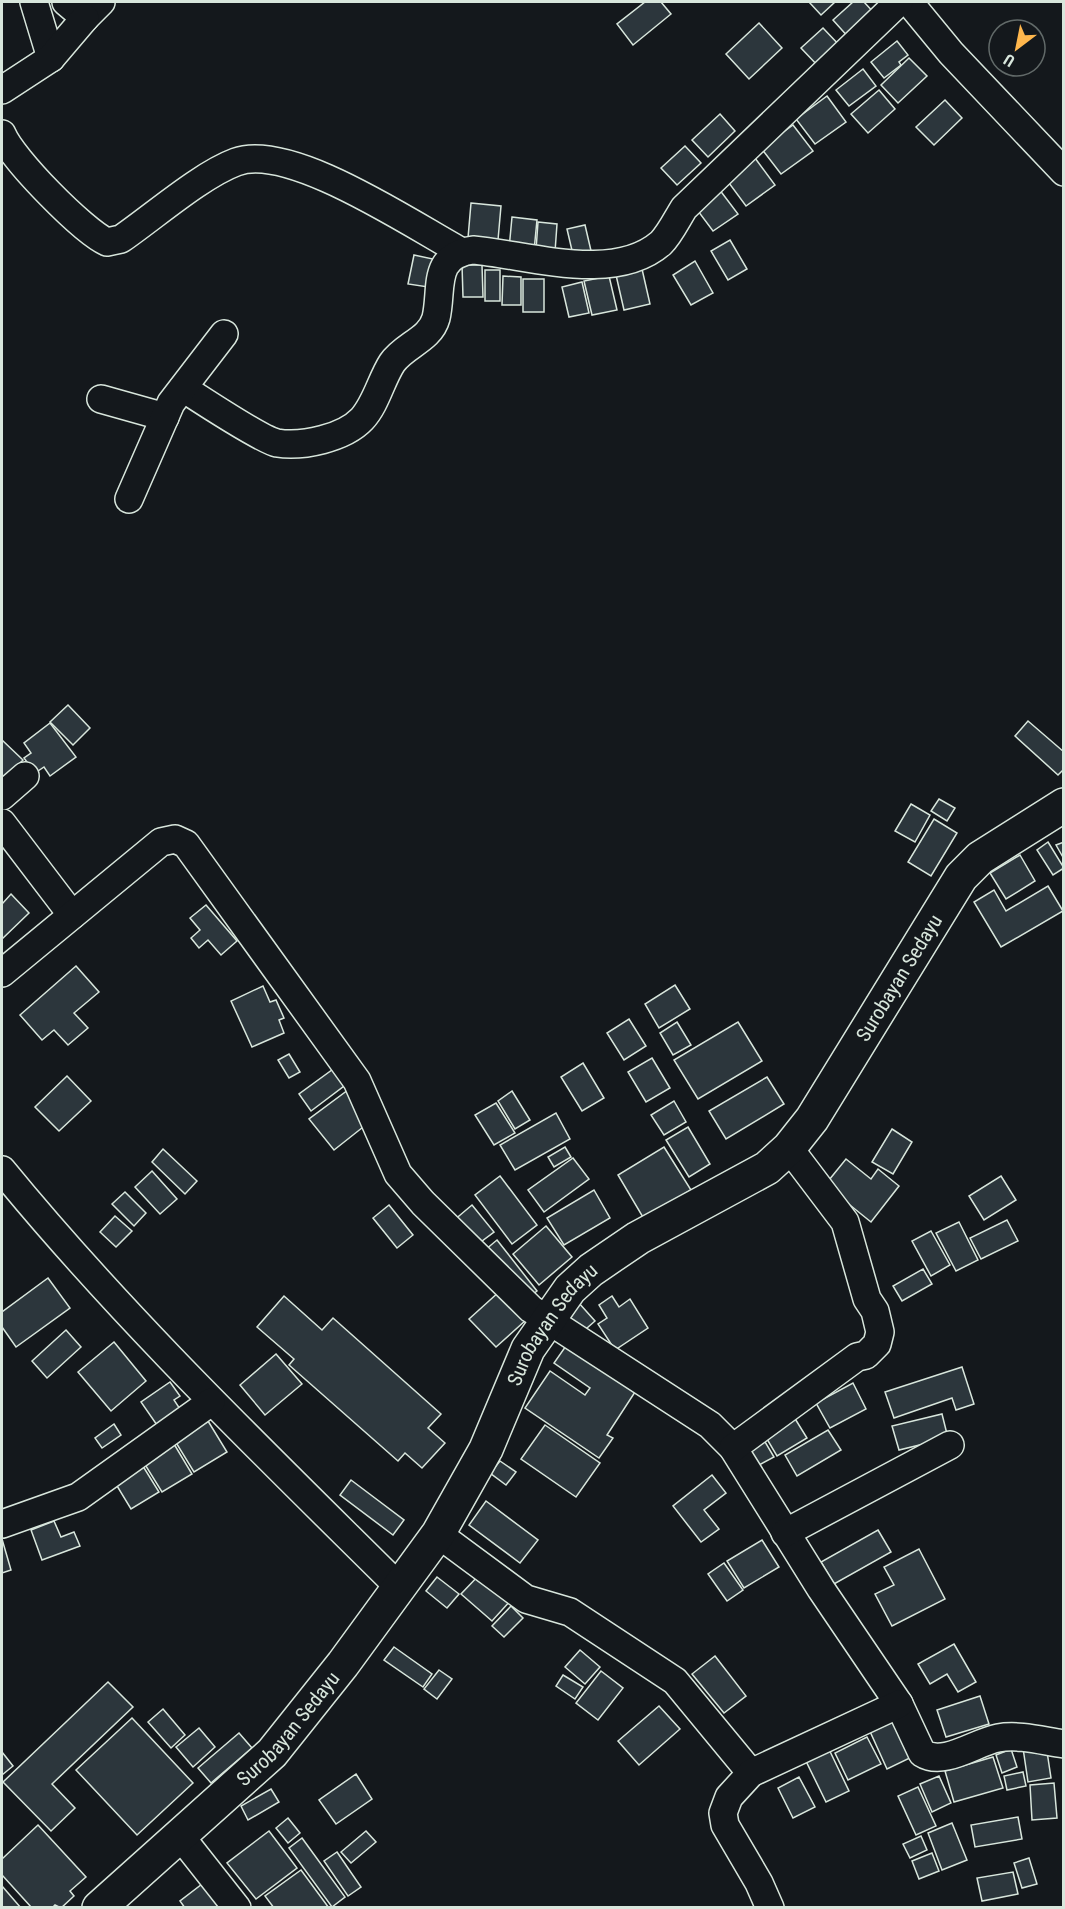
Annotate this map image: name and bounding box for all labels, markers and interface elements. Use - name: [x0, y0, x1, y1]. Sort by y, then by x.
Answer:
- north arrow: [987, 18, 1047, 78]
- text: U: [1000, 50, 1018, 71]
- street label: Surobayan Sedayu: [851, 910, 947, 1046]
- street label: Surobayan Sedayu: [502, 1258, 602, 1389]
- street label: Surobayan Sedayu: [232, 1667, 344, 1791]

